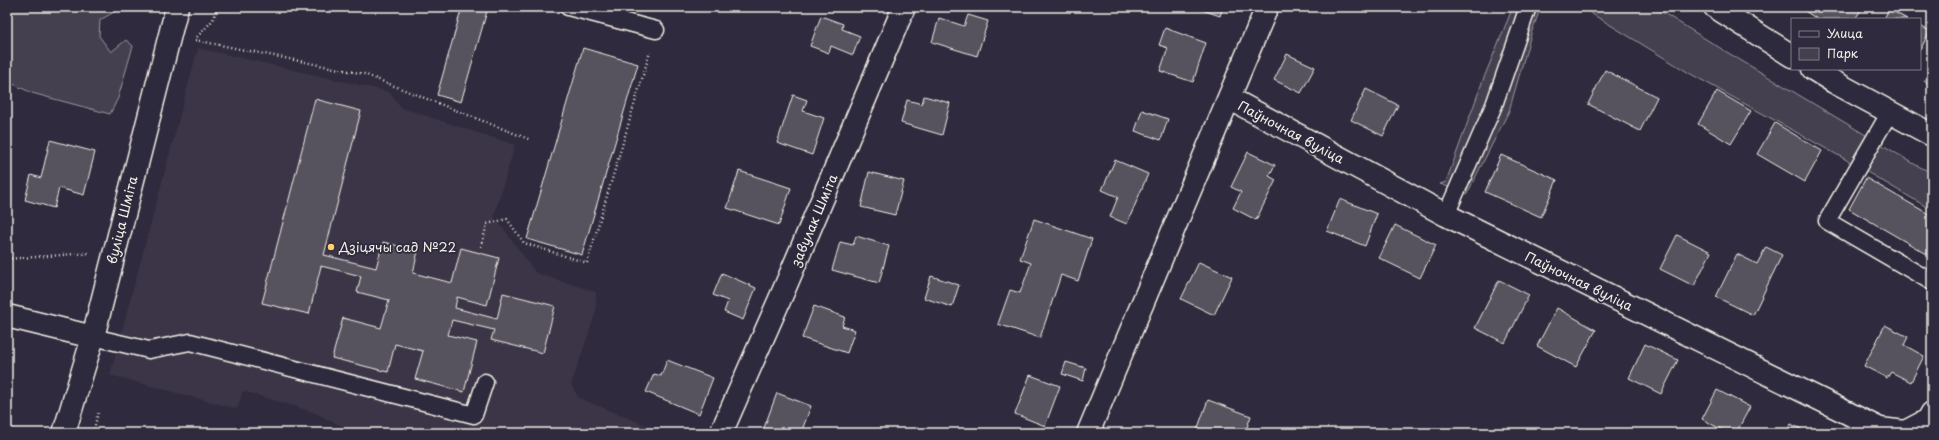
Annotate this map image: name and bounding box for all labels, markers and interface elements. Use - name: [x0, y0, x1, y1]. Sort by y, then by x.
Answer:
- legend: [1791, 18, 1921, 70]
- text: Улица: [1827, 24, 1863, 42]
- text: Парк: [1827, 44, 1859, 62]
- street label: Паўночная вуліца: [1235, 96, 1348, 168]
- street label: завулак Шміта: [785, 171, 842, 270]
- street label: вуліца Шміта: [101, 174, 142, 266]
- place label: Дзіцячы сад №22: [338, 237, 456, 256]
- marker: Дзіцячы сад №22: [326, 242, 336, 252]
- street label: Паўночная вуліца: [1522, 246, 1636, 315]

